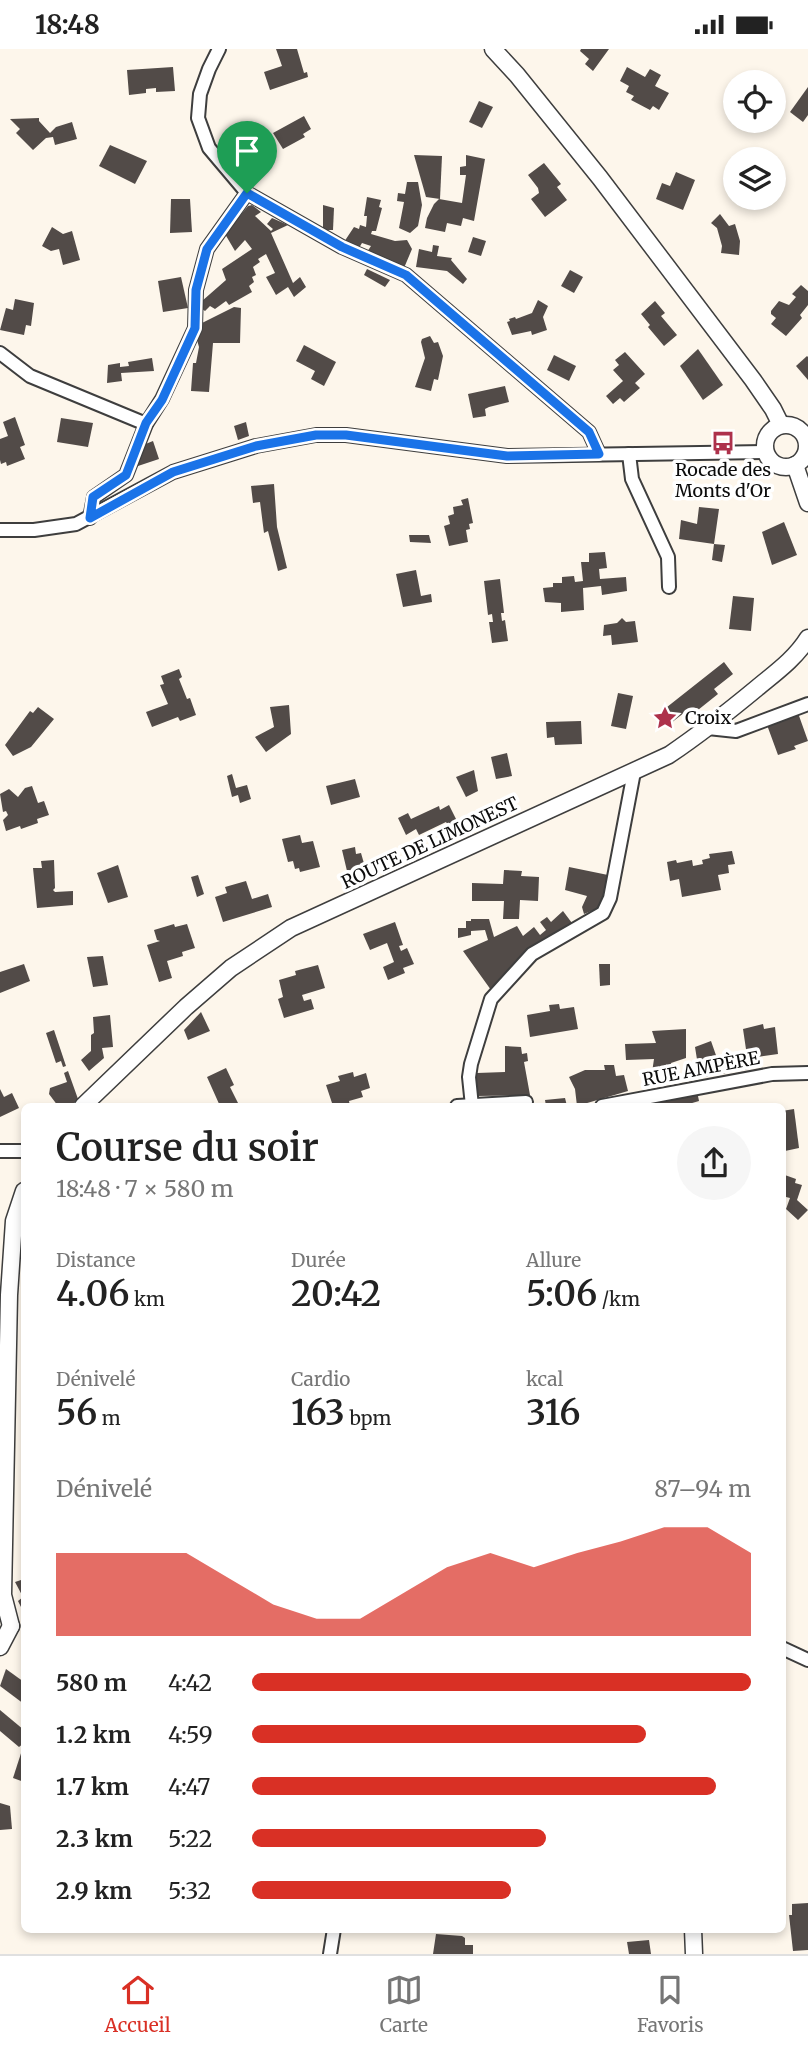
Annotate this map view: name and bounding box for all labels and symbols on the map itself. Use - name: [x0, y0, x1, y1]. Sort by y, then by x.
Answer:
- pin: [217, 121, 277, 193]
- bus stop icon: Rocade des Monts d'Or: [709, 429, 737, 457]
- place label: Rocade des Monts d'Or: [675, 458, 771, 502]
- place icon: Croix: [651, 704, 679, 732]
- place label: Croix: [685, 706, 731, 729]
- street label: ROUTE DE LIMONEST: [338, 791, 522, 894]
- street label: RUE AMPÈRE: [640, 1046, 762, 1091]

